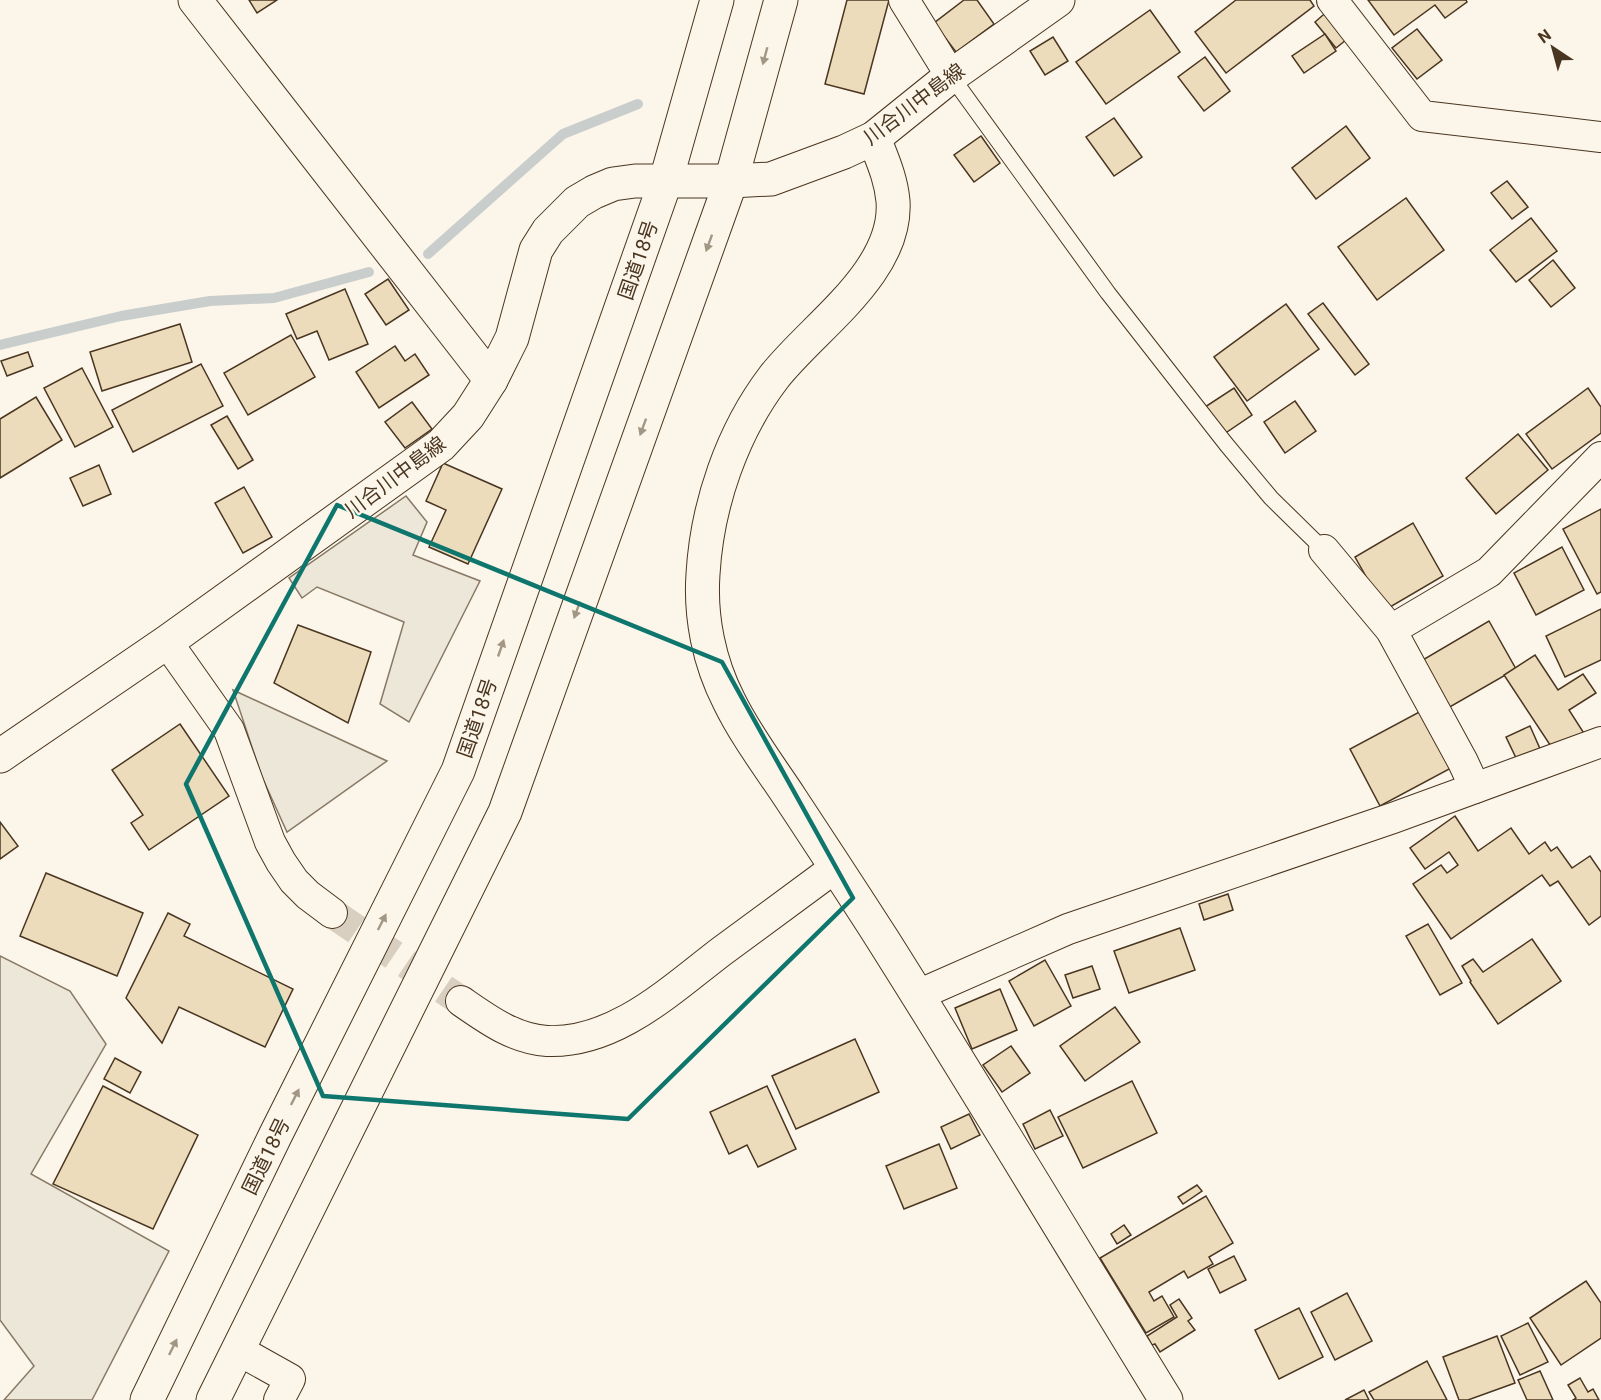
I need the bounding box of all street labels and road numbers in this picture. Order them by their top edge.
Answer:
street label: 川合川中島線 [859,58,969,150]
street label: 国道18号 [613,217,663,303]
street label: 川合川中島線 [340,431,450,523]
street label: 国道18号 [452,675,502,761]
street label: 国道18号 [237,1114,295,1198]

